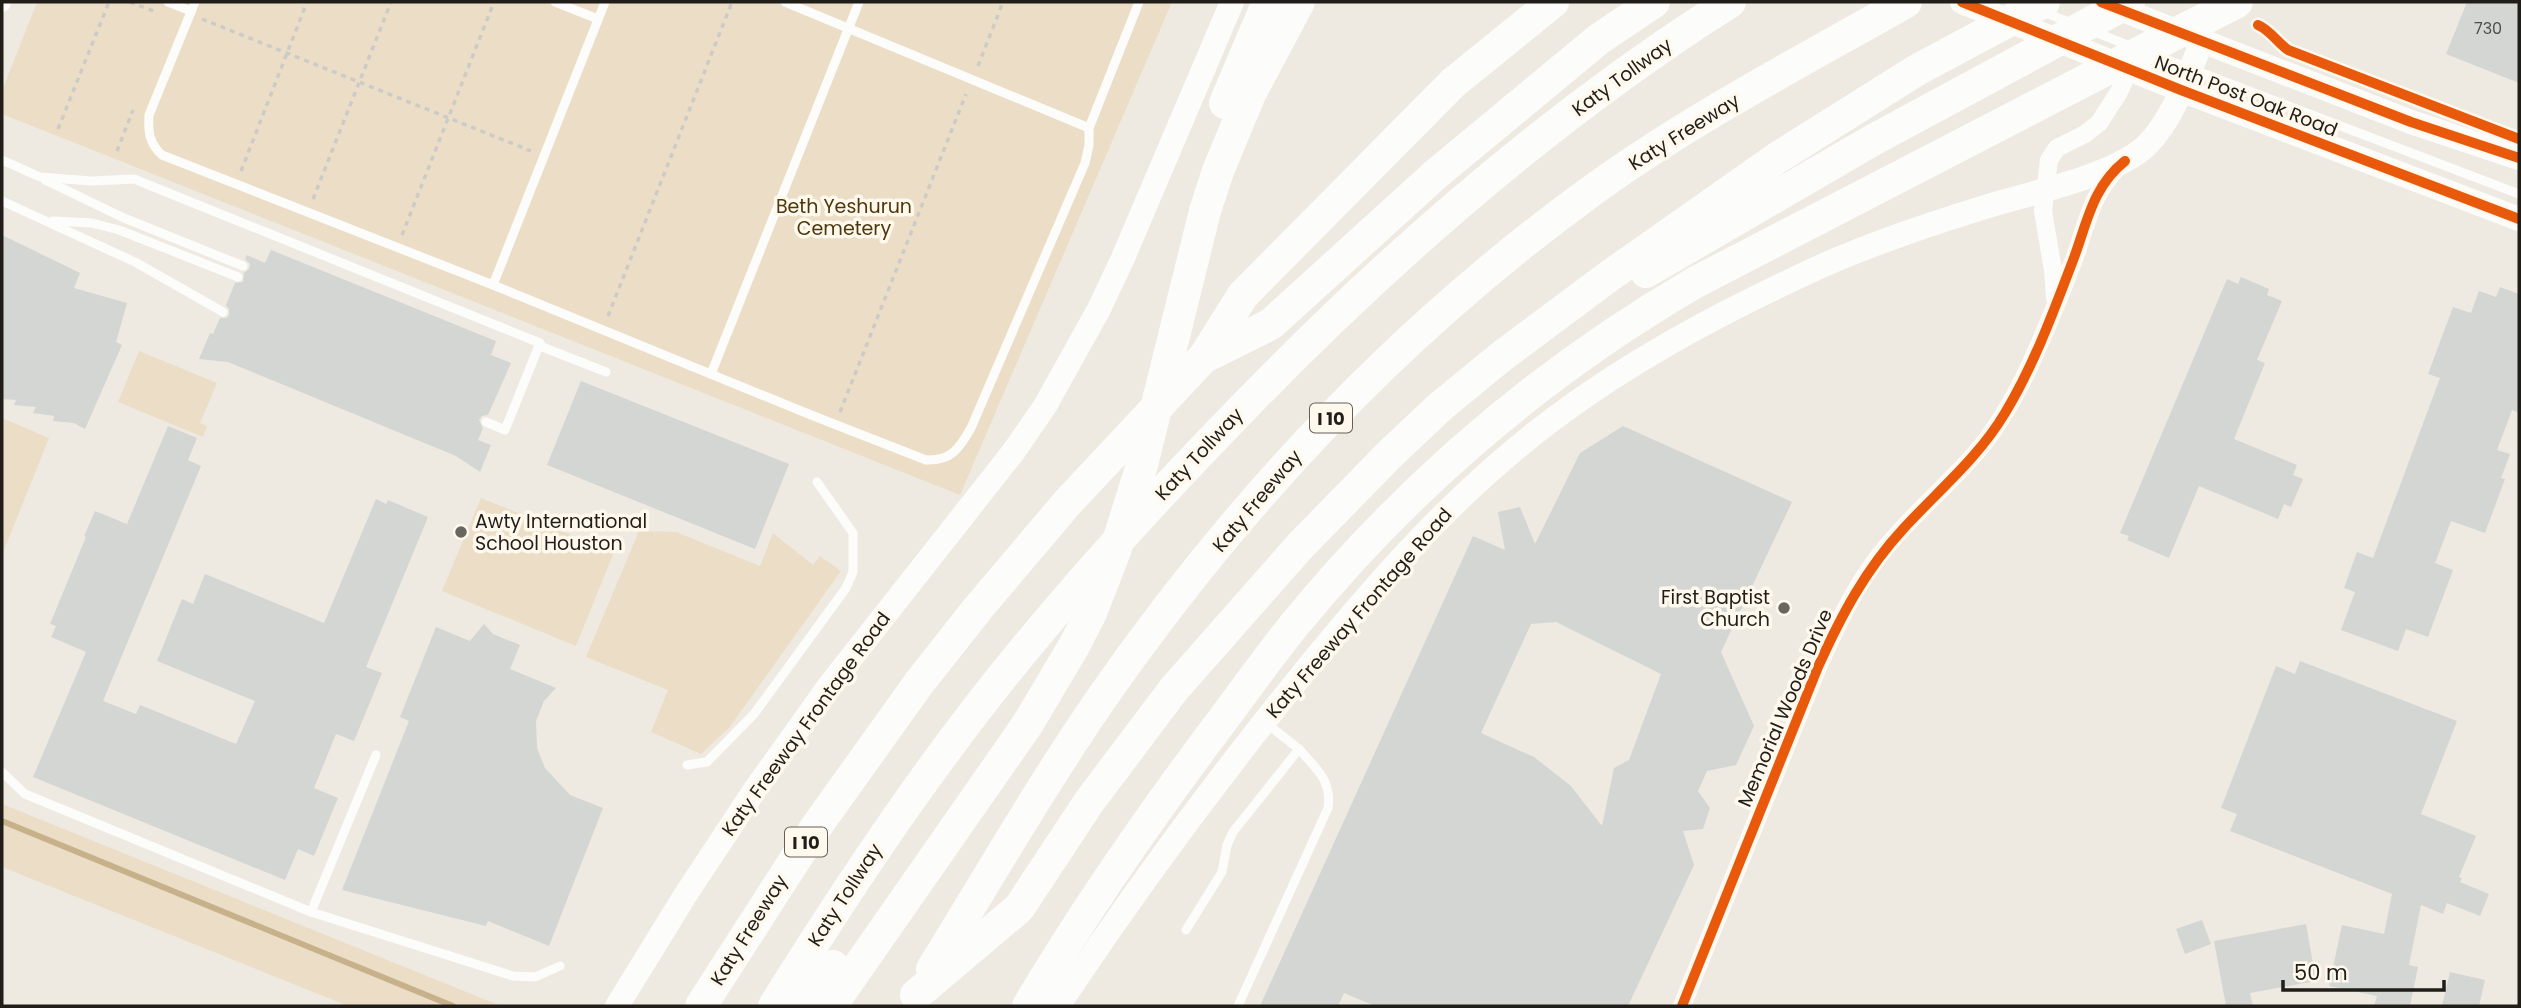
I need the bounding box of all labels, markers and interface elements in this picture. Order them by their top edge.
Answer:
house number: 730 [2474,17,2502,40]
street label: Katy Tollway [1566,31,1678,123]
street label: North Post Oak Road [2151,49,2341,143]
street label: Katy Freeway [1623,87,1745,177]
park label: Beth Yeshurun Cemetery [776,193,912,242]
street label: Katy Tollway [1149,401,1249,506]
road number: I 10 [1310,404,1352,432]
street label: Katy Freeway [1206,444,1308,558]
street label: Katy Freeway Frontage Road [1260,502,1458,724]
place label: Awty International School Houston [475,508,647,557]
marker: Awty International School Houston [453,524,469,540]
place label: First Baptist Church [1661,584,1770,633]
marker: First Baptist Church [1776,600,1792,616]
street label: Memorial Woods Drive [1731,605,1839,811]
street label: Katy Freeway Frontage Road [715,606,897,842]
road number: I 10 [785,828,827,856]
street label: Katy Tollway [802,838,889,952]
street label: Katy Freeway [704,869,794,991]
scale bar [2283,948,2444,992]
text: 50 m [2294,958,2348,987]

